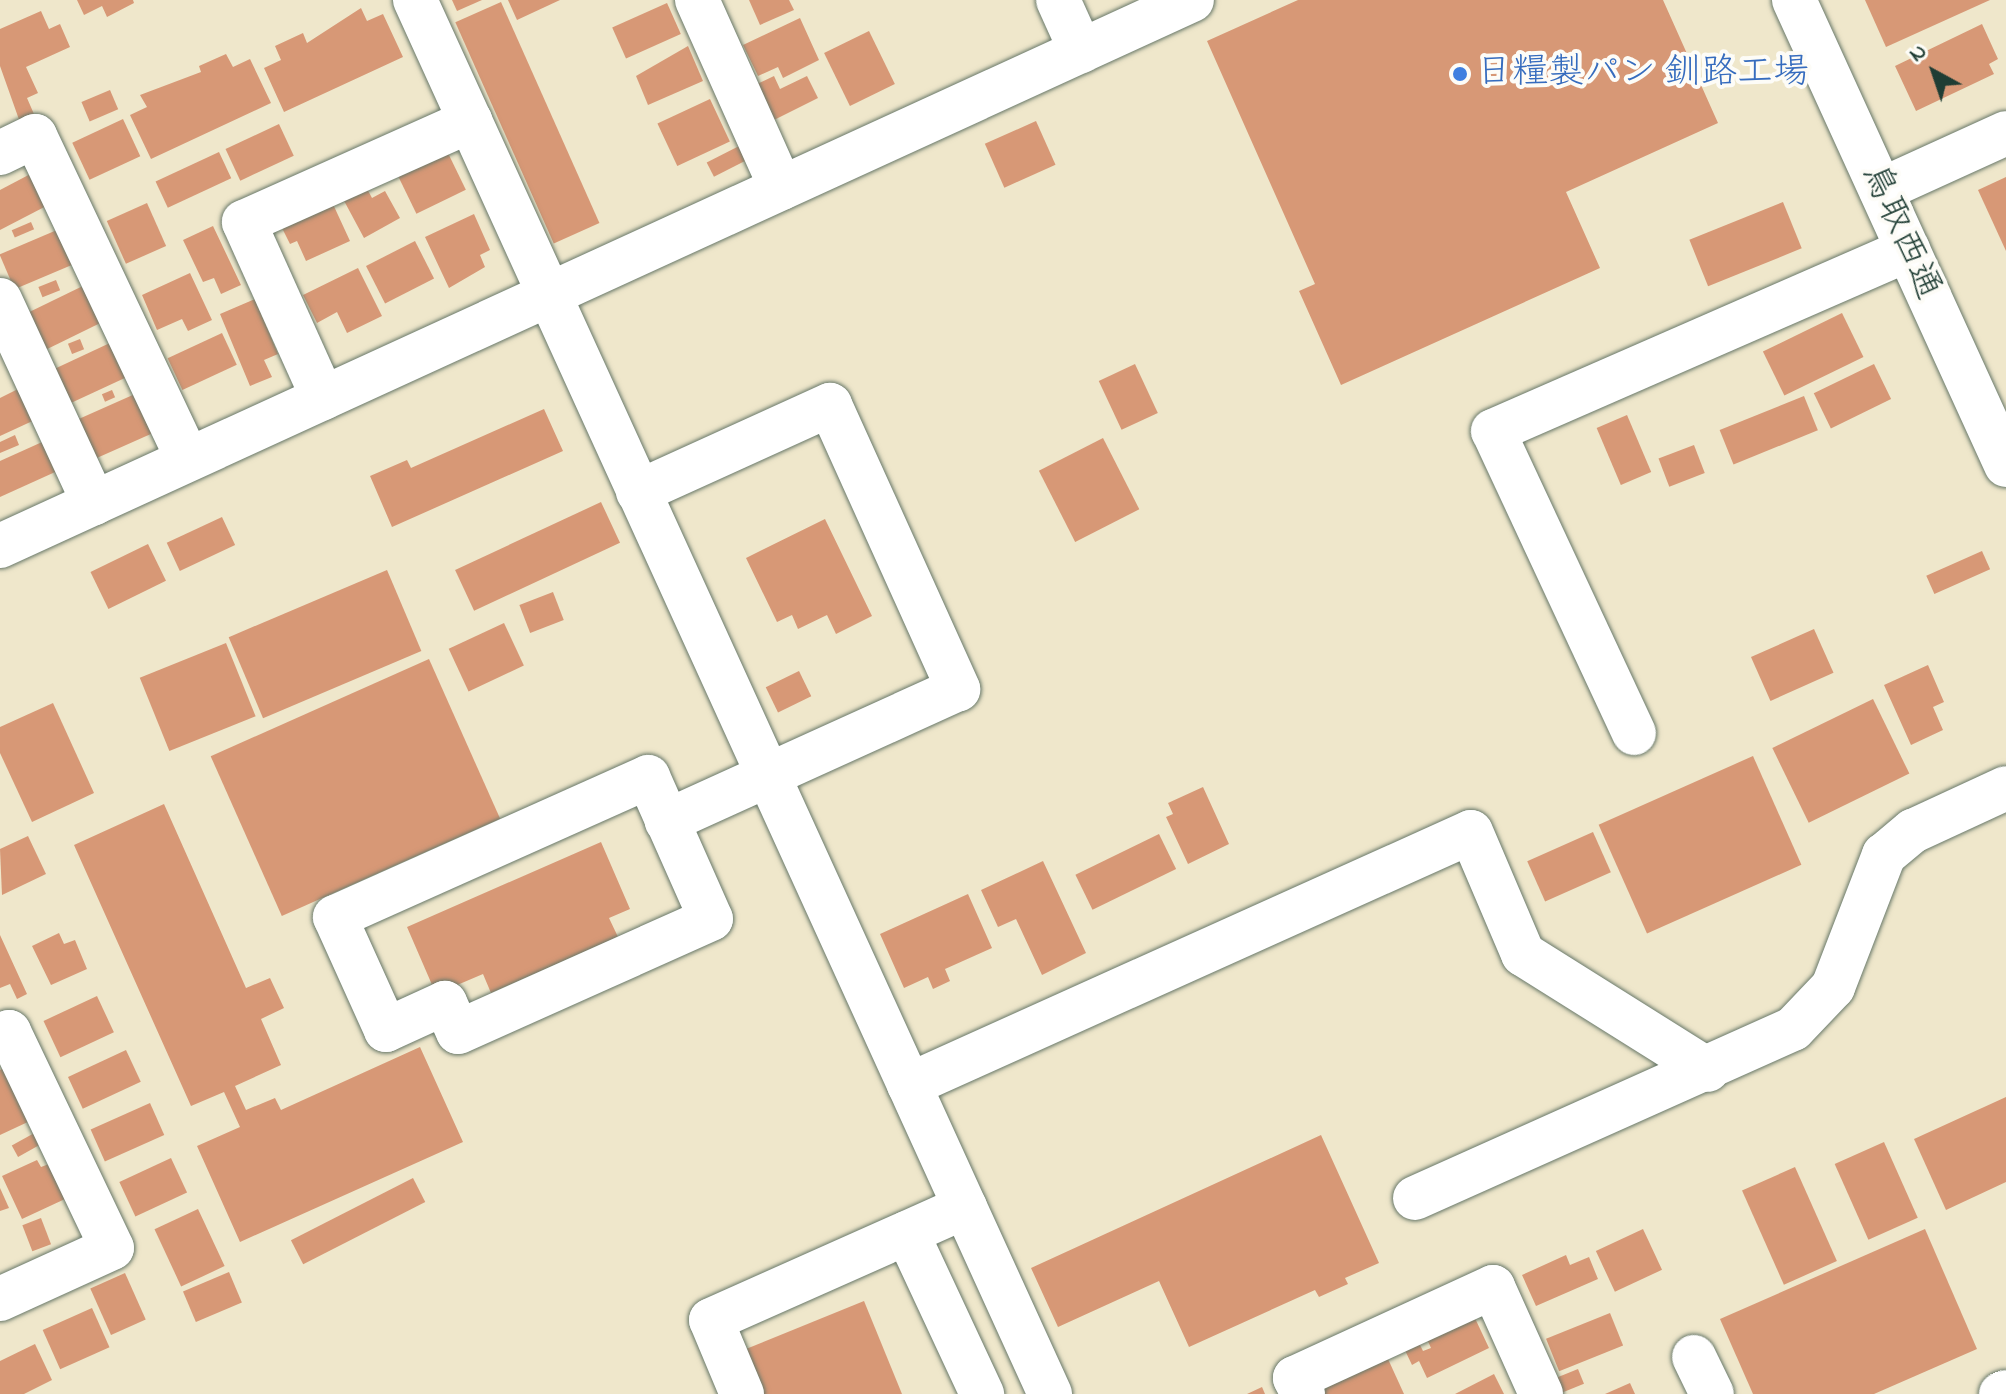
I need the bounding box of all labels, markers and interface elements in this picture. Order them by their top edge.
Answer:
north arrow [1894,32,1974,112]
text: N [1903,37,1935,71]
place label: 日糧製パン 釧路工場 [1476,52,1809,96]
marker: 日糧製パン 釧路工場 [1451,65,1469,83]
street label: 鳥取西通 [1851,157,1949,307]

